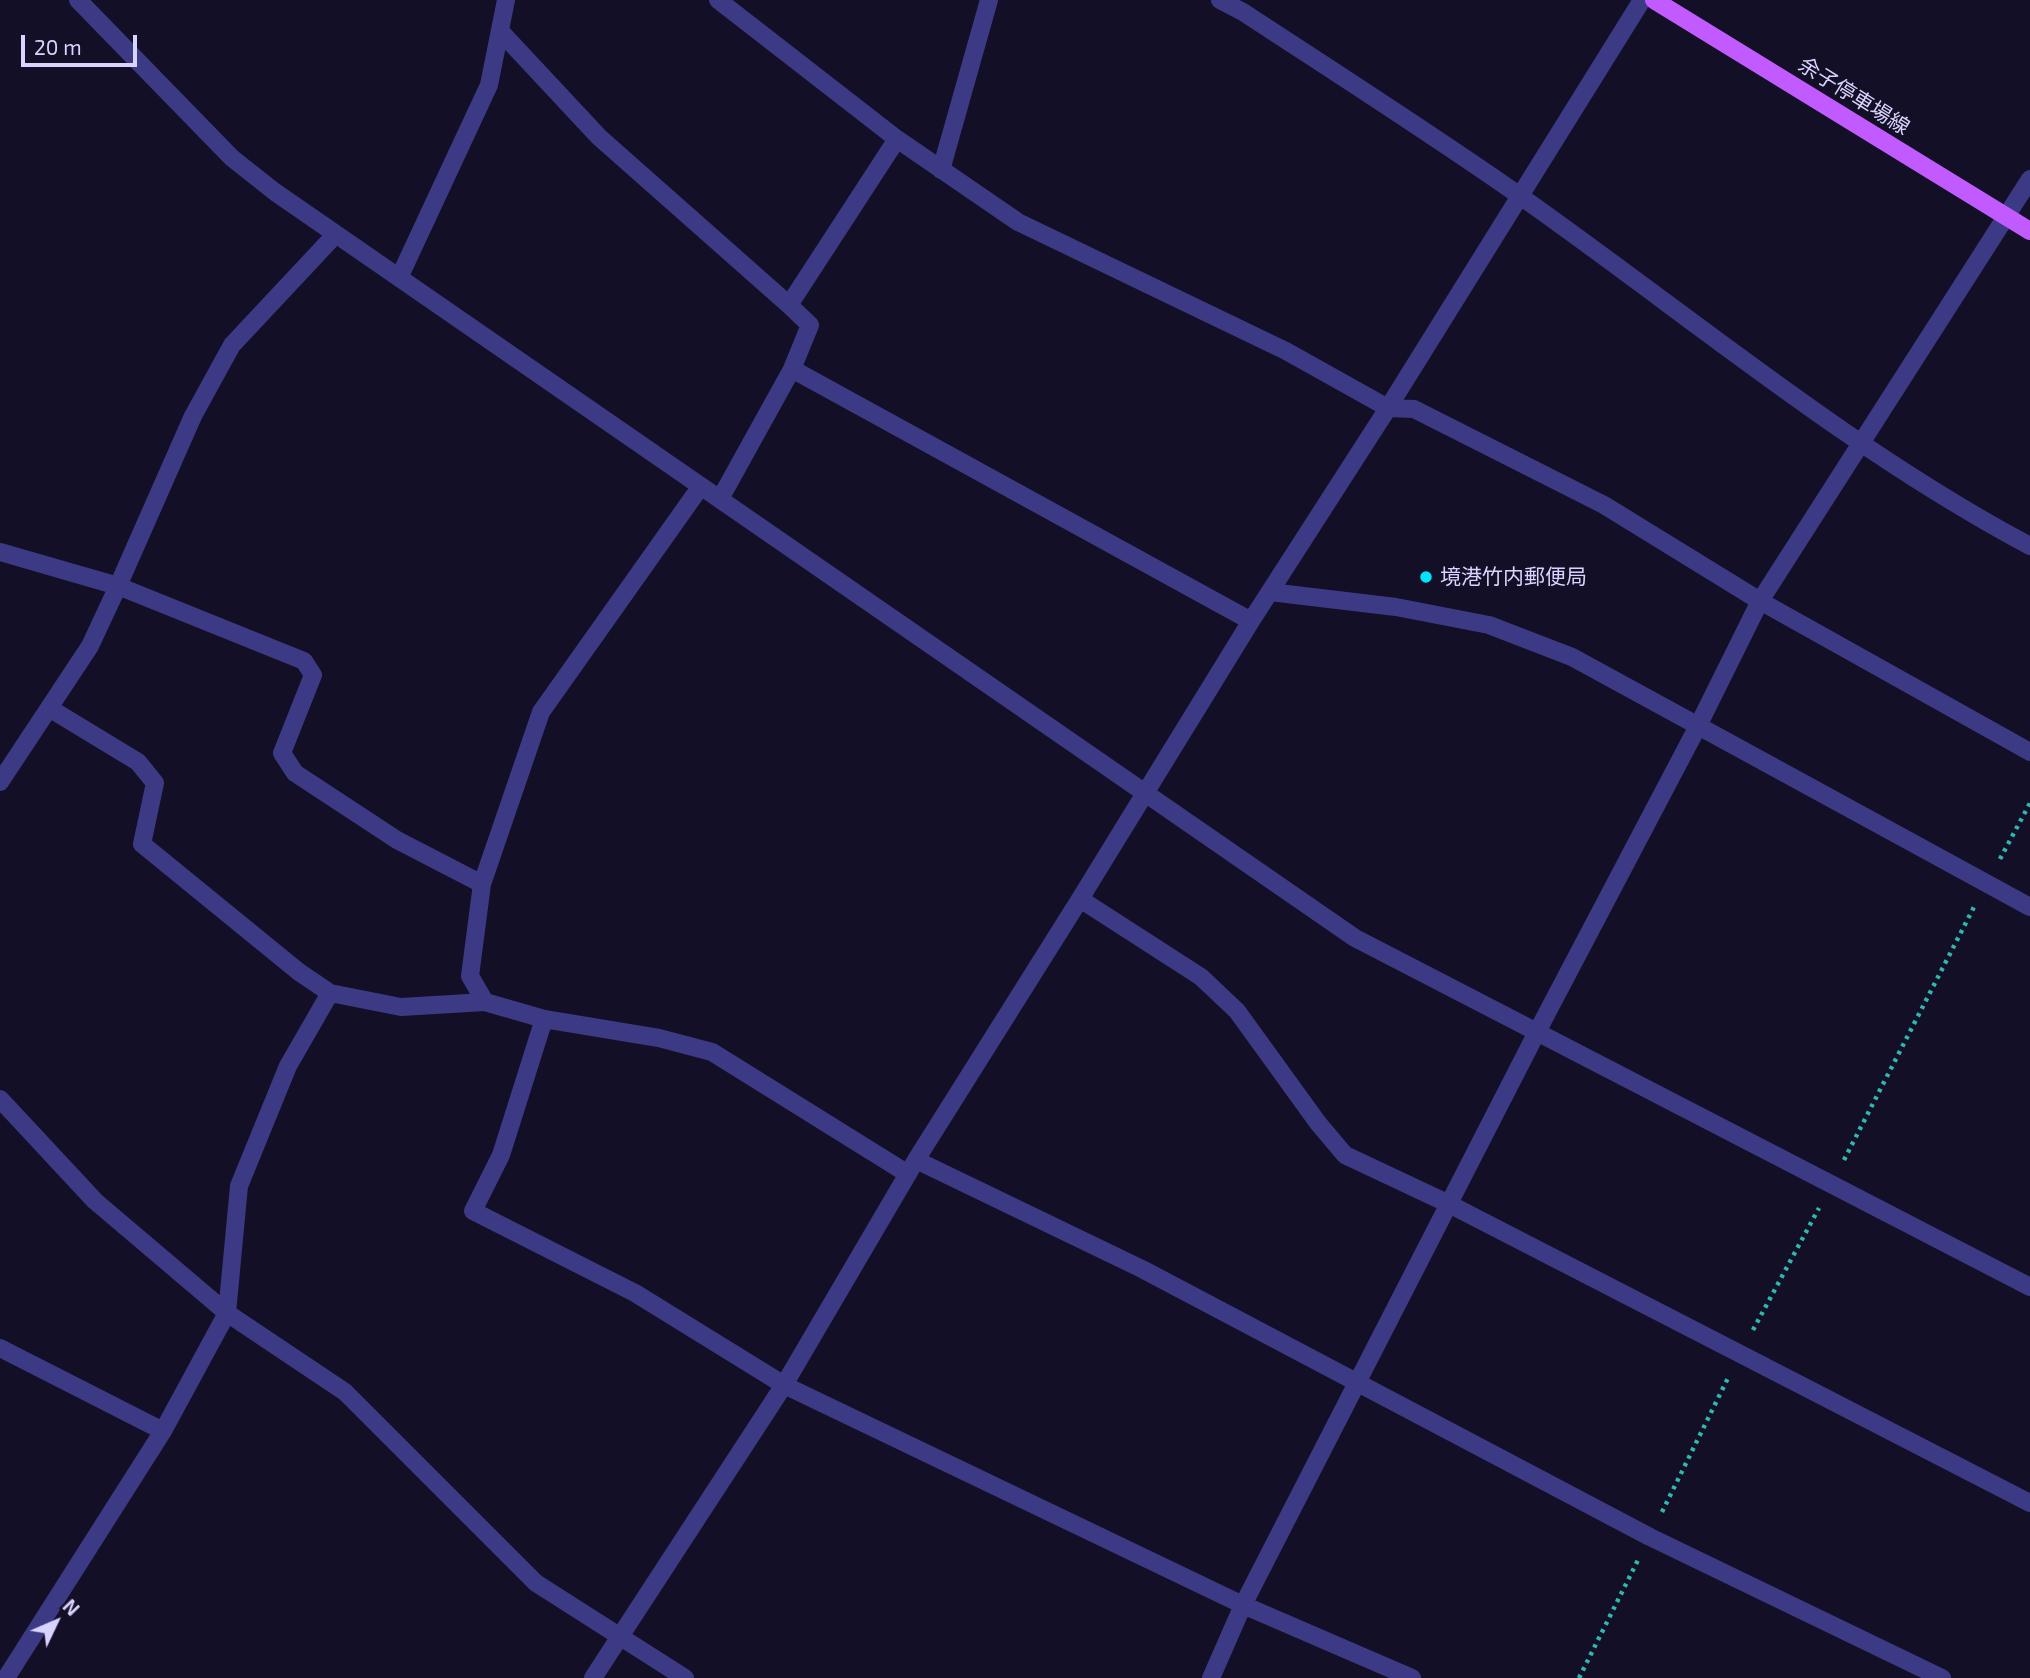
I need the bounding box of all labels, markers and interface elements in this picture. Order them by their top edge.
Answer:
scale bar [24,21,140,65]
text: 20 m [34,34,82,59]
street label: 余子停車場線 [1794,52,1914,140]
place label: 境港竹内郵便局 [1440,564,1587,590]
marker: 境港竹内郵便局 [1418,569,1434,585]
north arrow [21,1587,91,1657]
text: N [58,1594,85,1620]

